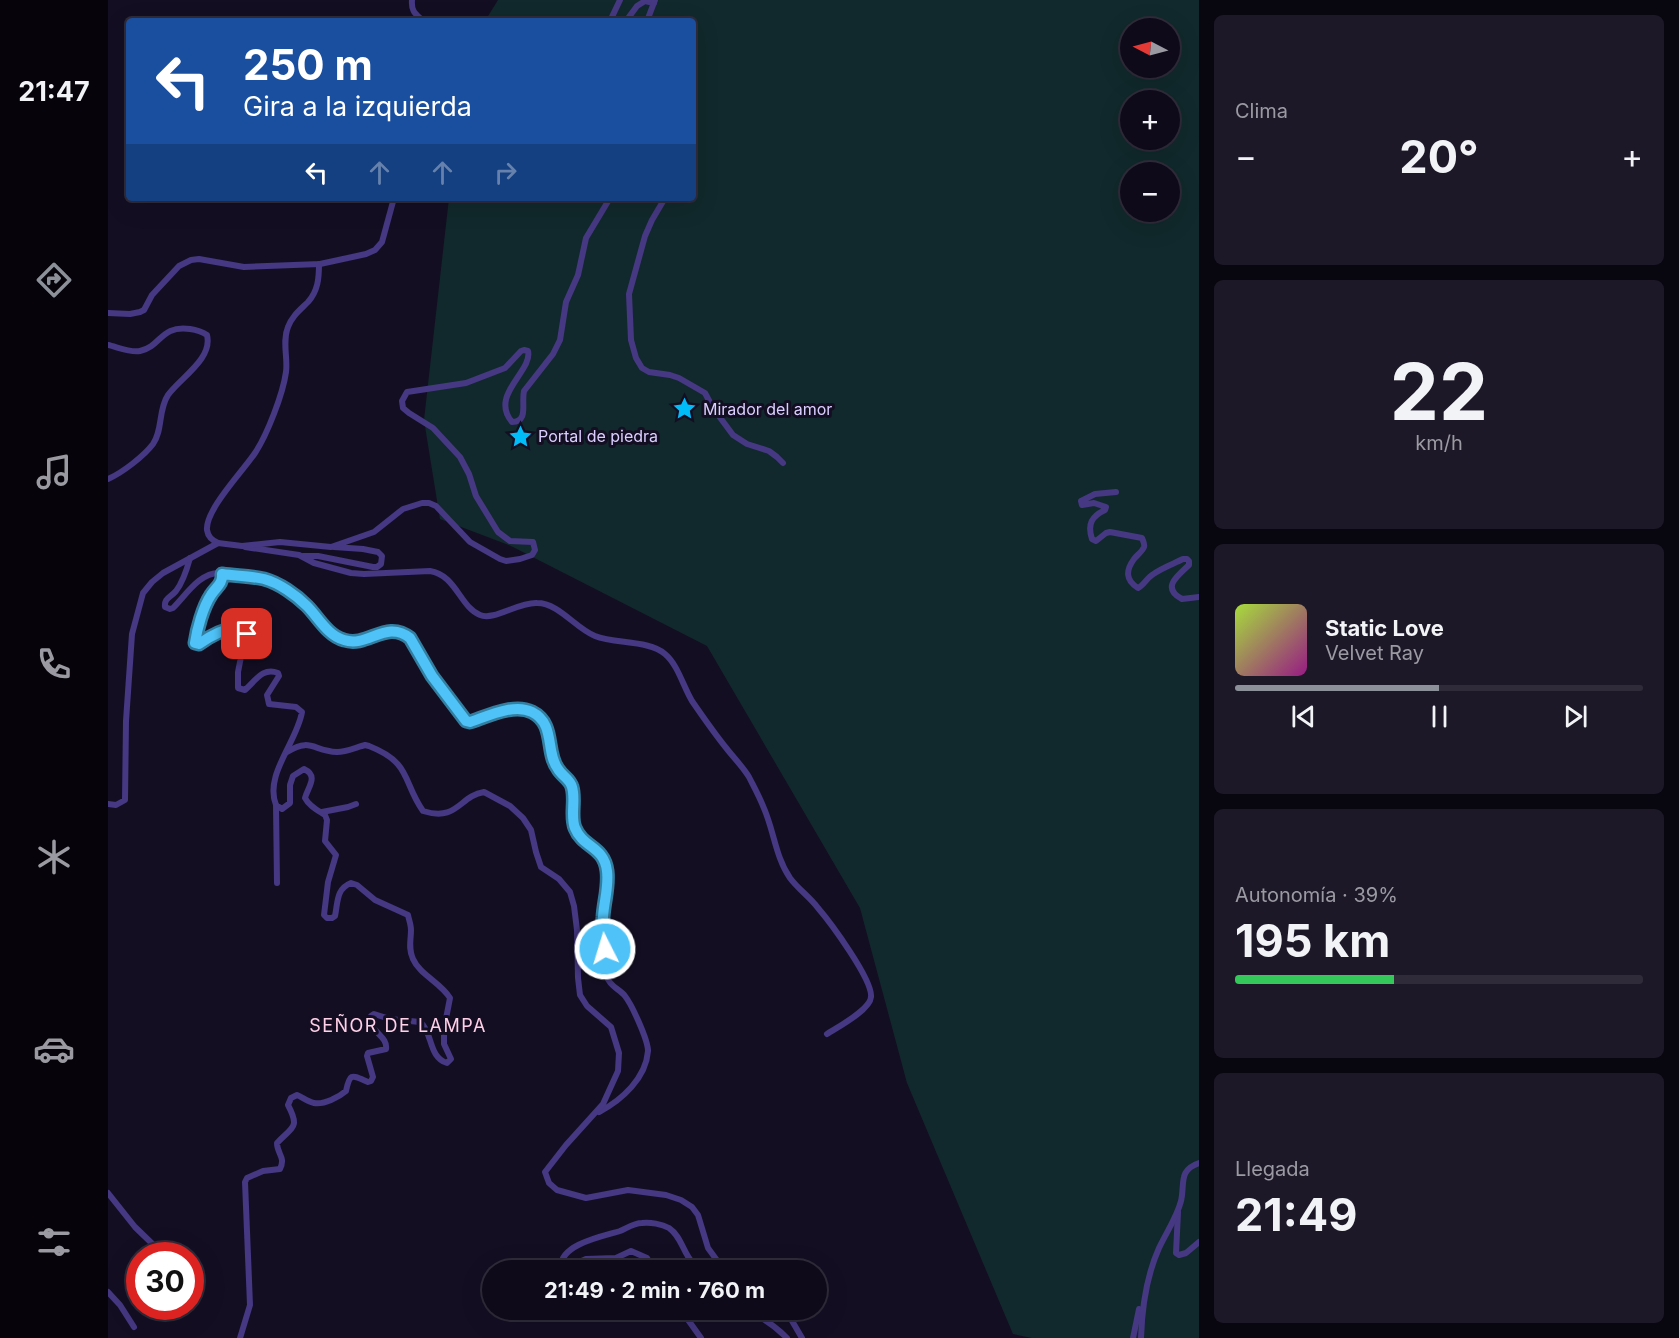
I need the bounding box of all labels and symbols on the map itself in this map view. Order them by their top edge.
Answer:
north arrow [1120,18,1180,78]
place icon: Mirador del amor [672,396,698,422]
place label: Mirador del amor [703,399,832,419]
place icon: Portal de piedra [507,423,533,449]
place label: Portal de piedra [538,426,658,446]
pin [221,608,272,659]
position arrow [573,917,637,981]
district label: SEÑOR DE LAMPA [309,1014,487,1036]
speed limit sign: 30 [126,1242,204,1320]

